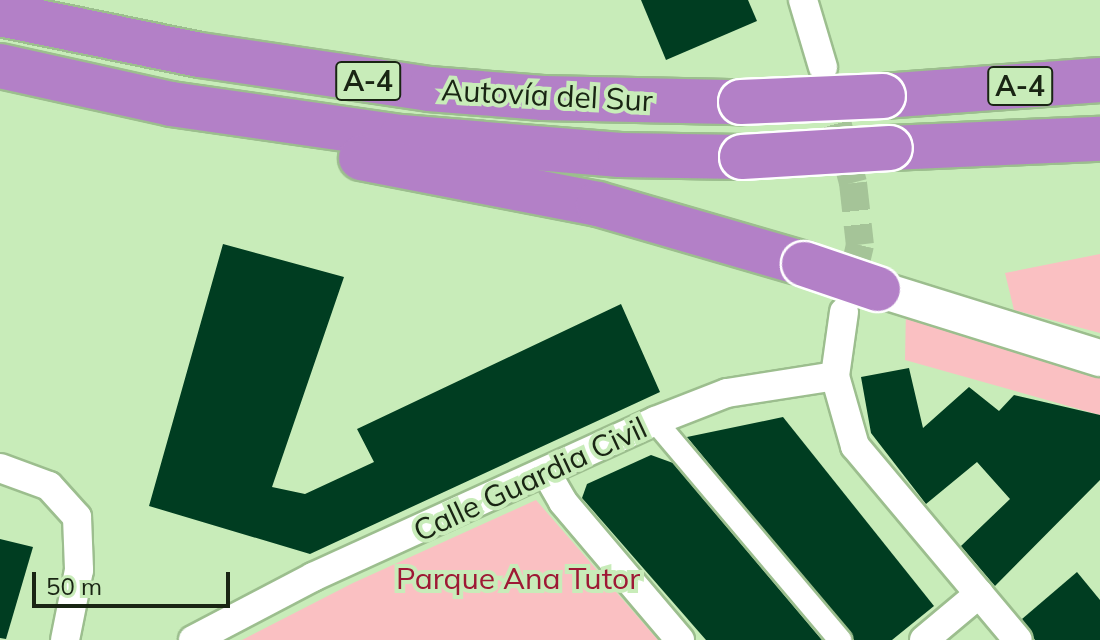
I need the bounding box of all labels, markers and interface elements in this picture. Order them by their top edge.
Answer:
road number: A-4 [334,57,402,105]
road number: A-4 [986,62,1054,110]
street label: Autovía del Sur [440,71,654,119]
street label: Calle Guardia Civil [408,409,652,549]
scale bar [36,556,234,606]
park label: Parque Ana Tutor [396,560,640,596]
text: 50 m [46,571,102,601]

